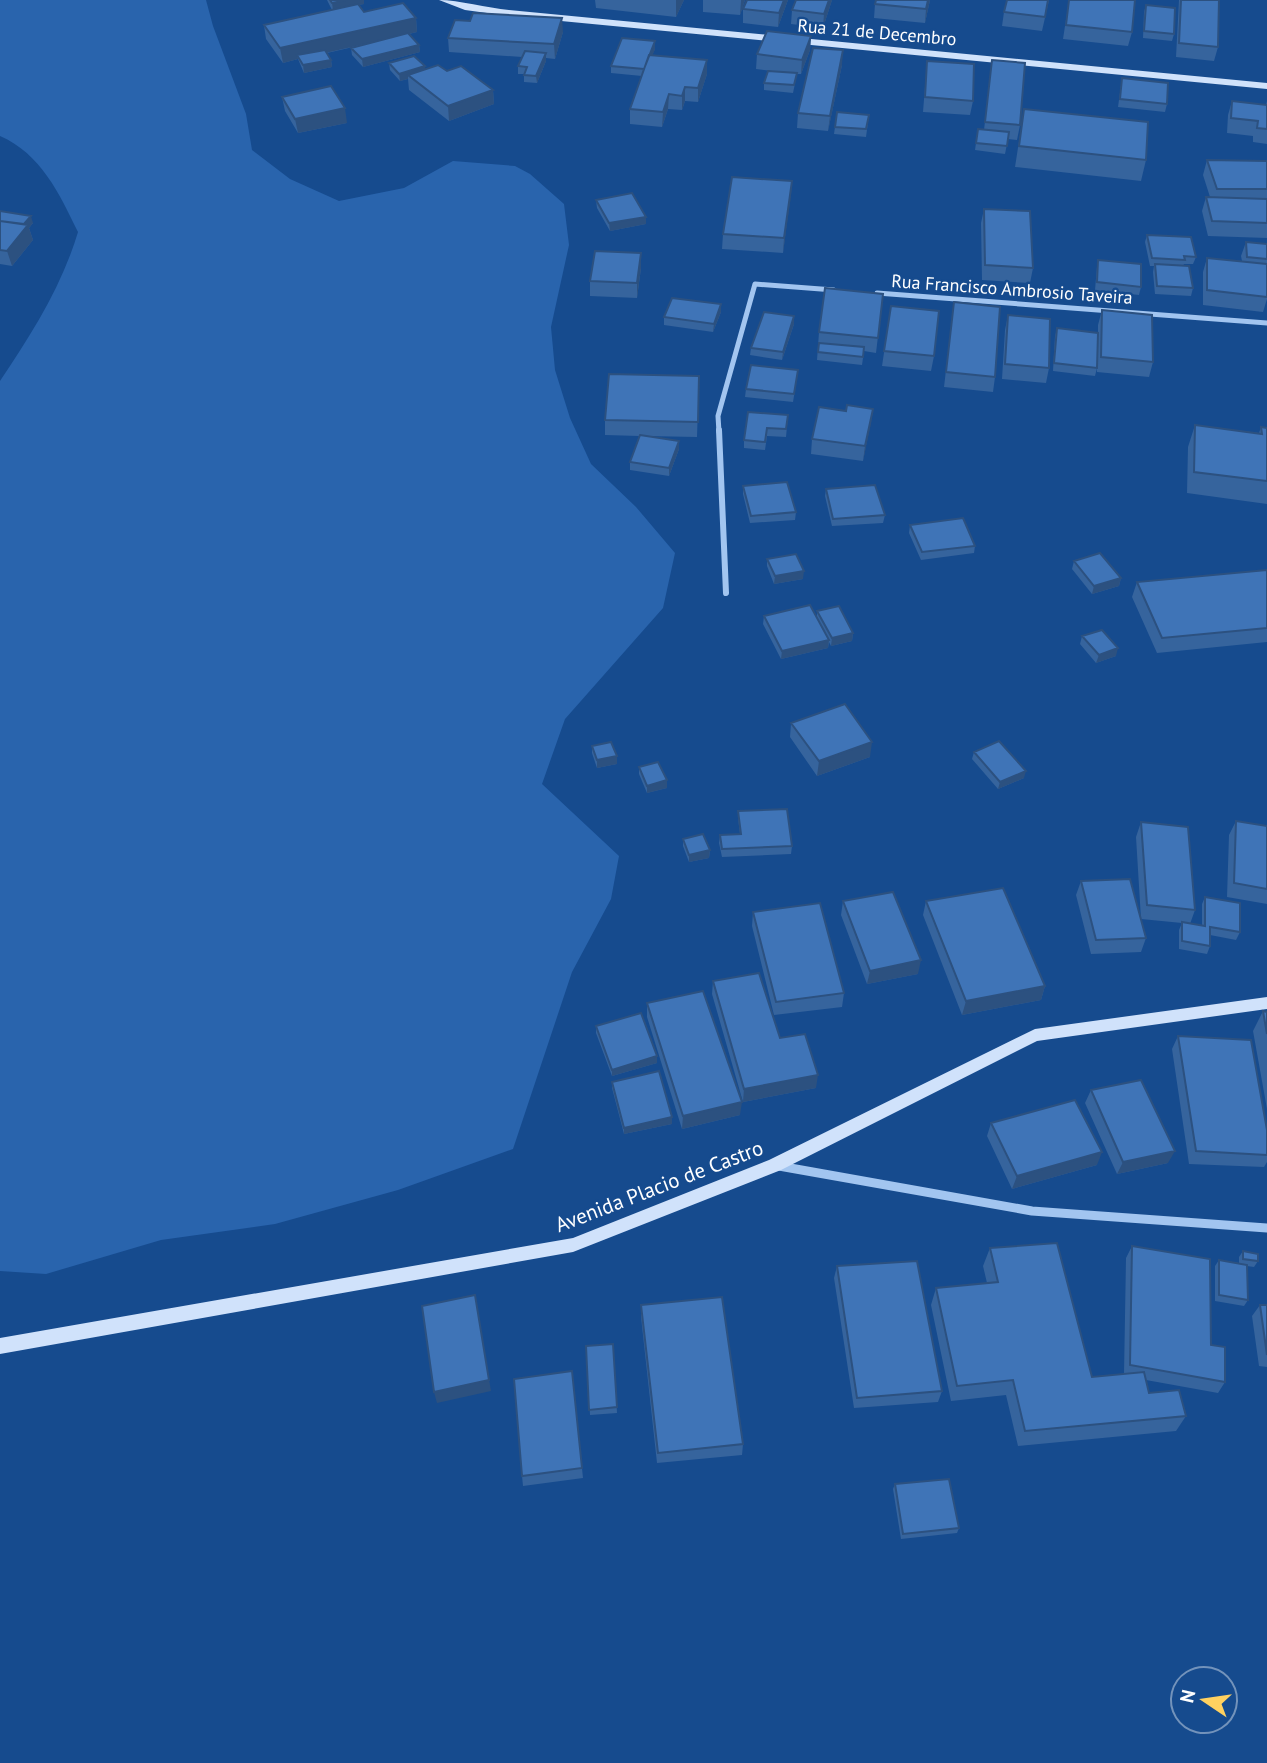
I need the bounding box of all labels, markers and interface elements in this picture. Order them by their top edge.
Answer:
street label: Rua 21 de Decembro [796,14,958,50]
street label: Rua Francisco Ambrosio Taveira [891,269,1133,309]
street label: Avenida Placio de Castro [551,1134,767,1238]
north arrow [1169,1665,1239,1735]
text: N [1174,1687,1201,1705]

